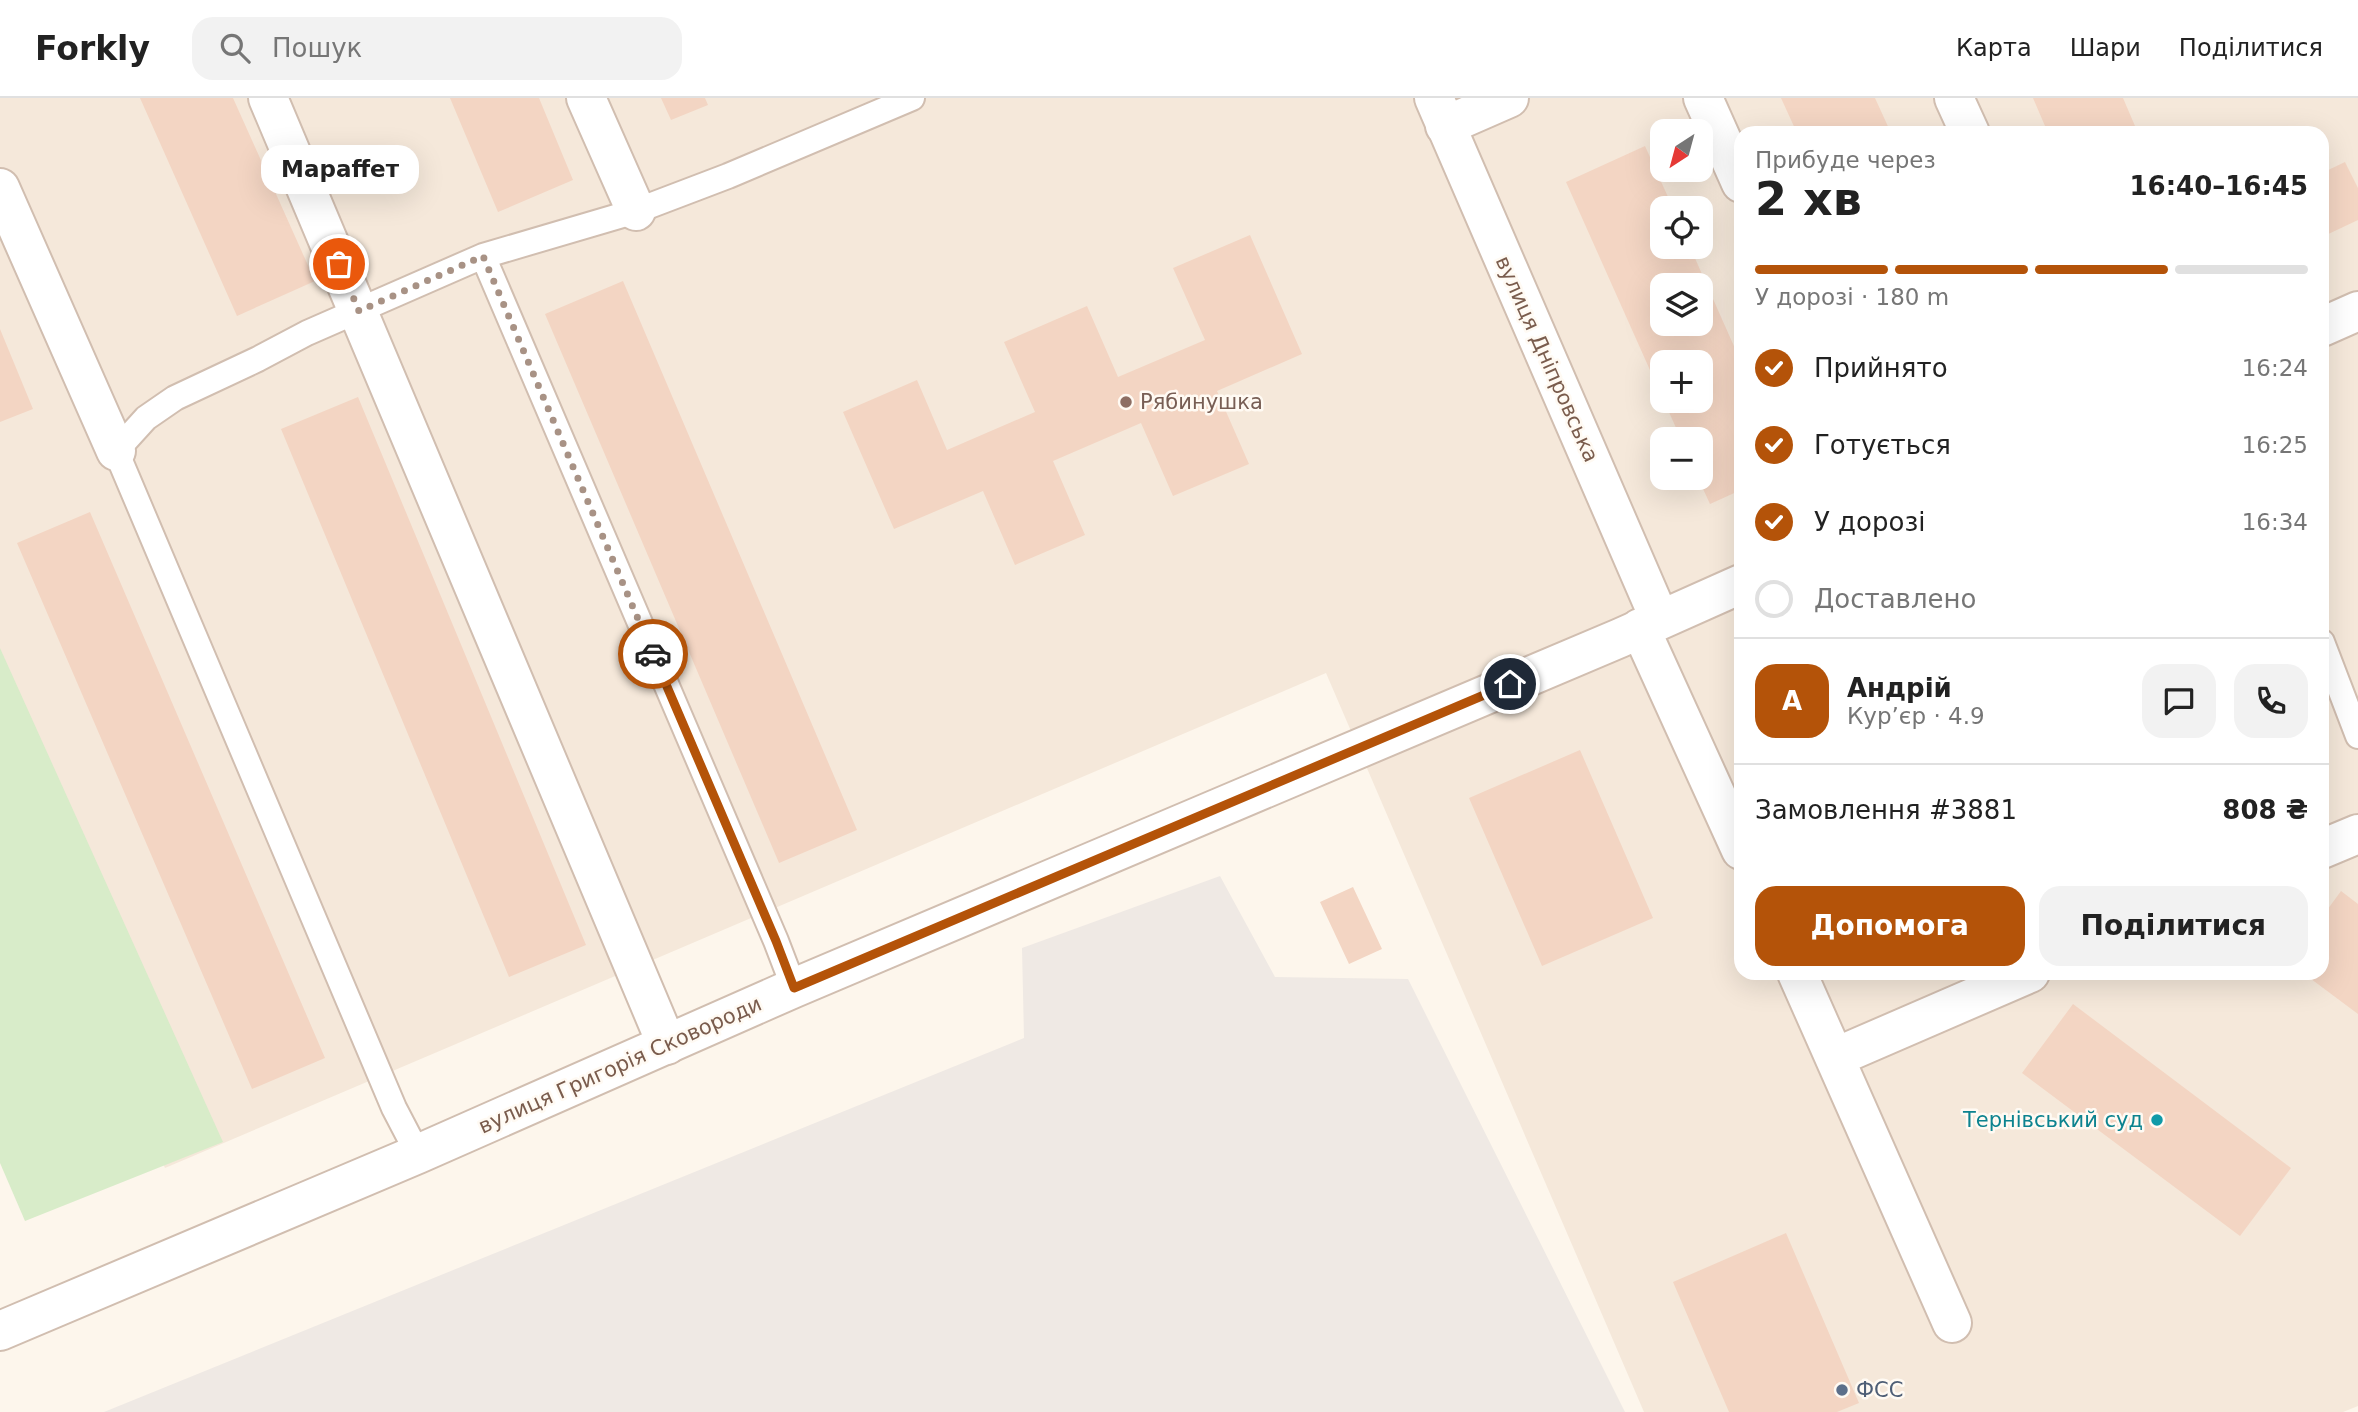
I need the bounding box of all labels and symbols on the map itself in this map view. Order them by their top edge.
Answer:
north arrow [1650,119,1713,182]
callout: Мараffет [260,145,418,194]
pin [309,234,369,294]
street label: вулиця Дніпровська [1491,252,1603,466]
place label: Рябинушка [1140,390,1263,414]
marker: Рябинушка [1118,394,1134,410]
courier [618,619,688,689]
pin [1480,654,1540,714]
street label: вулиця Григорія Сковороди [475,992,765,1138]
place label: Тернівський суд [1962,1108,2143,1132]
marker: Тернівський суд [2149,1112,2165,1128]
place label: ФСС [1856,1378,1903,1402]
marker: ФСС [1834,1382,1850,1398]

